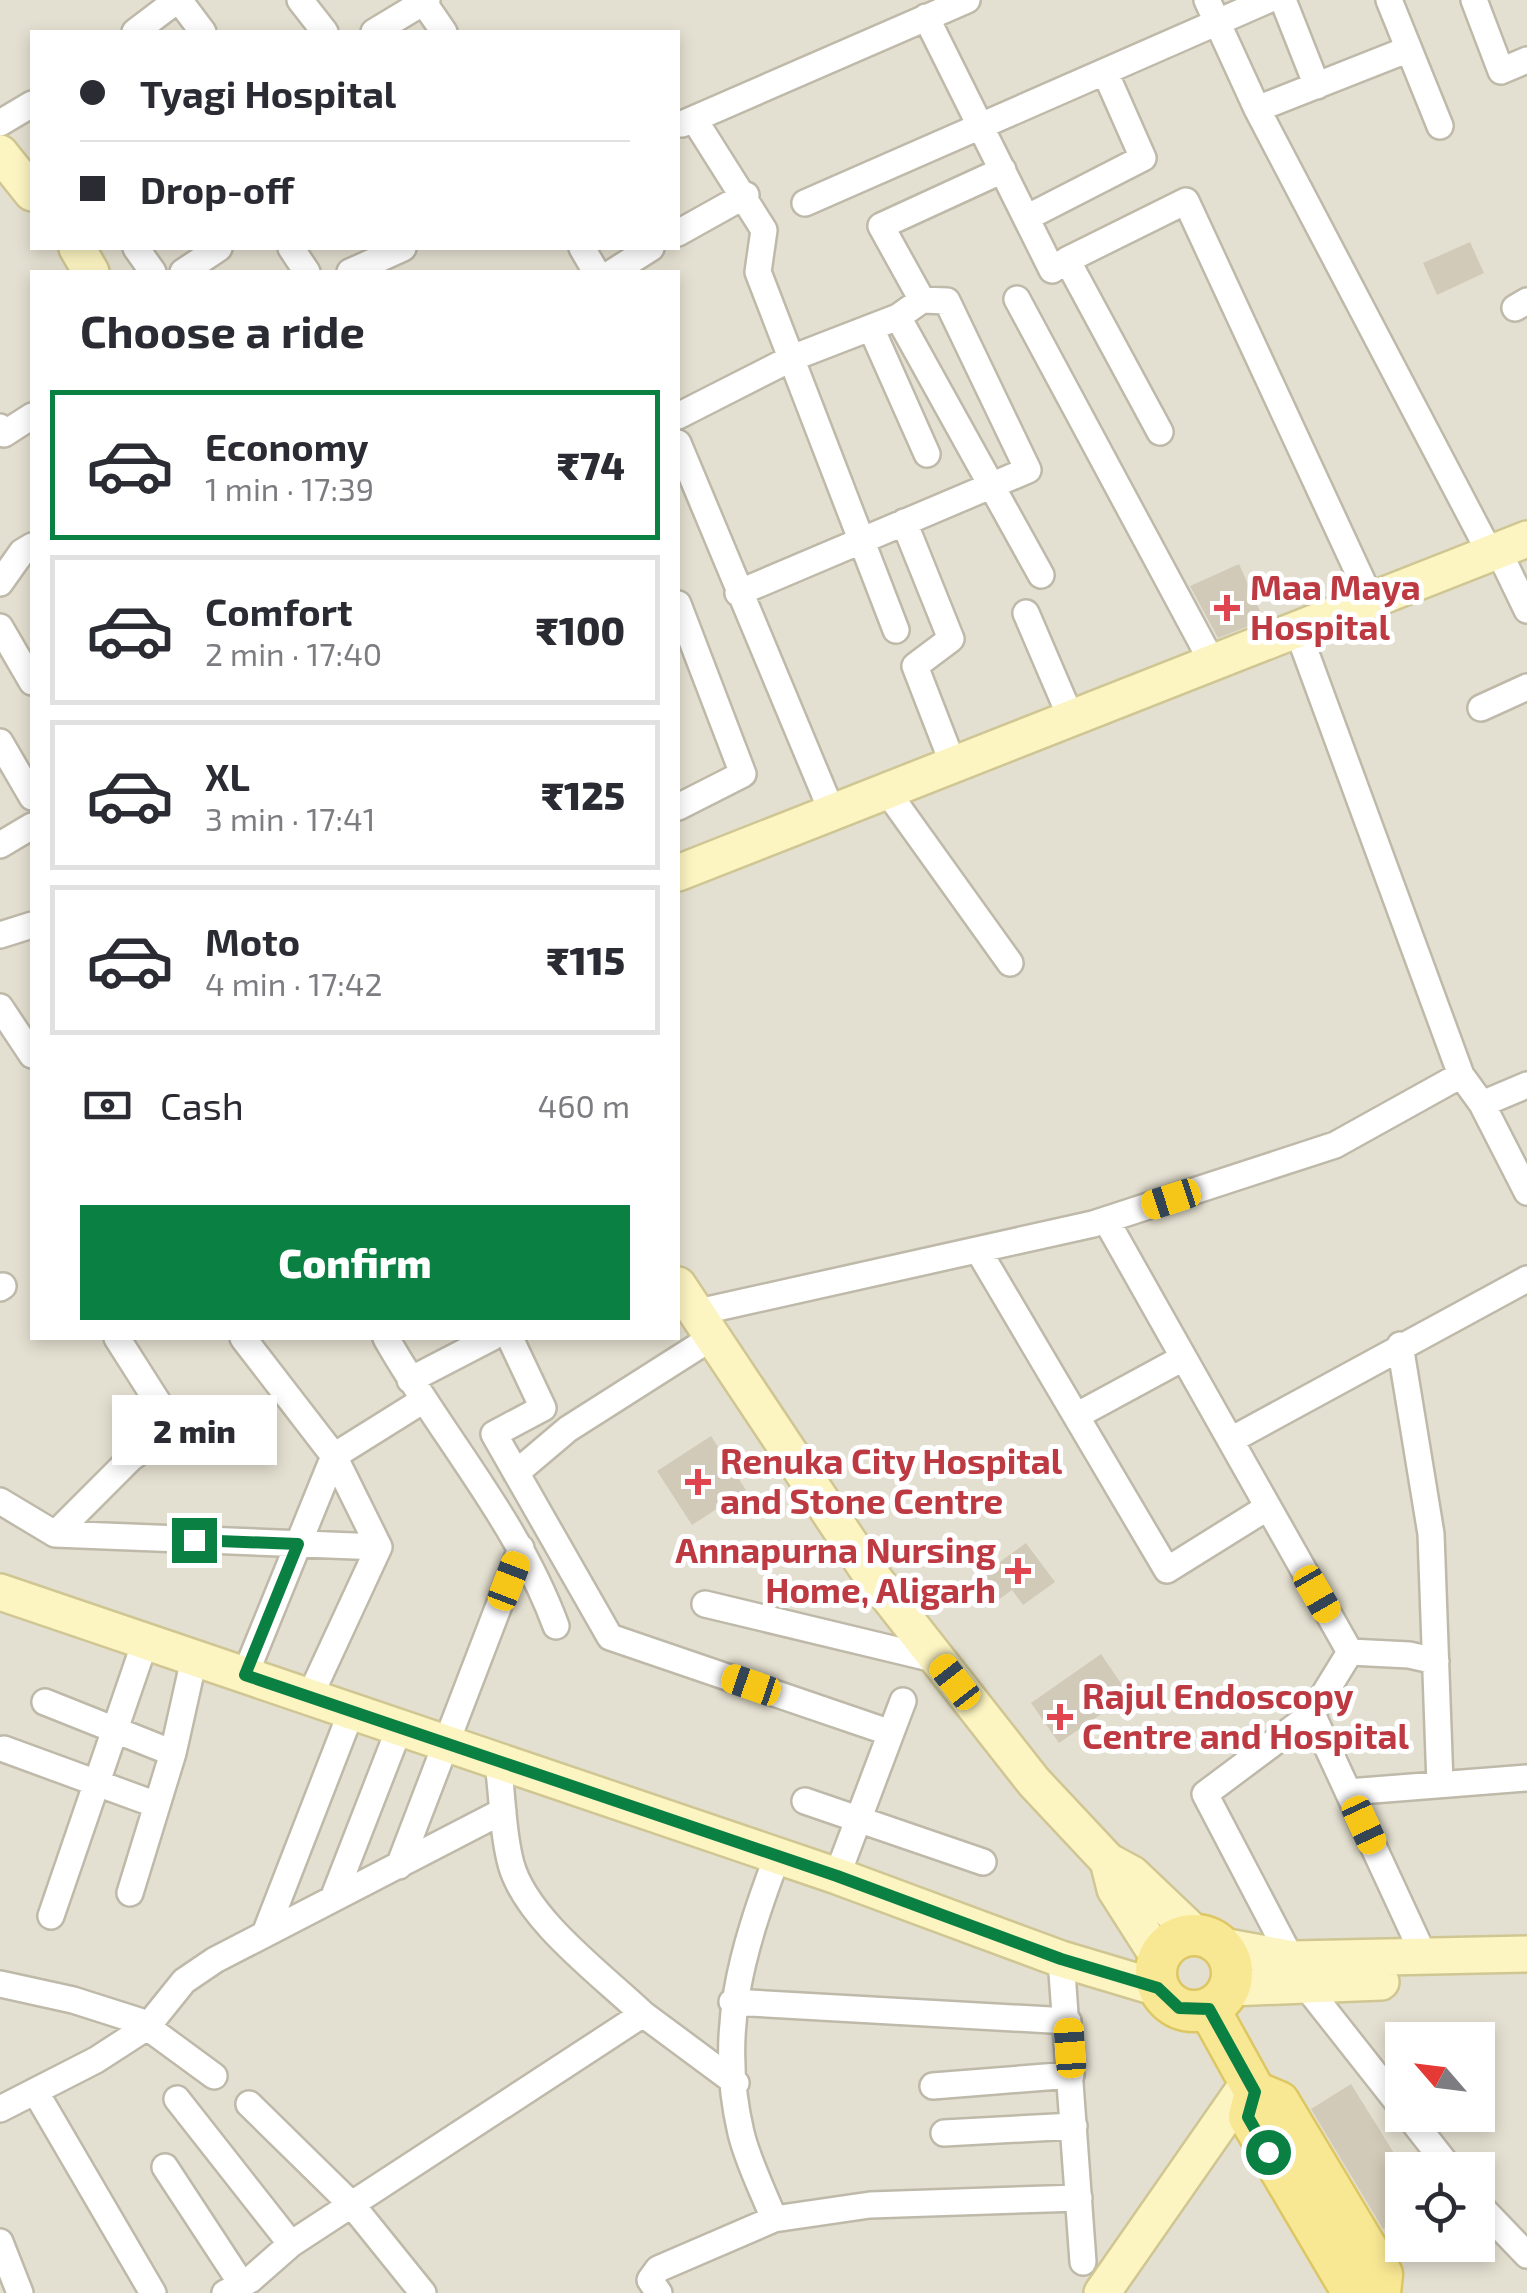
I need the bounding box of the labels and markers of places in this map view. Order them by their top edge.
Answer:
place label: Maa Maya Hospital [1250,565,1421,647]
marker: Maa Maya Hospital [1214,595,1240,621]
place label: Renuka City Hospital and Stone Centre [720,1439,1063,1521]
marker: Renuka City Hospital and Stone Centre [685,1469,711,1495]
place label: Annapurna Nursing Home, Aligarh [675,1528,996,1610]
marker: Annapurna Nursing Home, Aligarh [1005,1558,1031,1584]
place label: Rajul Endoscopy Centre and Hospital [1082,1674,1409,1756]
marker: Rajul Endoscopy Centre and Hospital [1047,1704,1073,1730]

